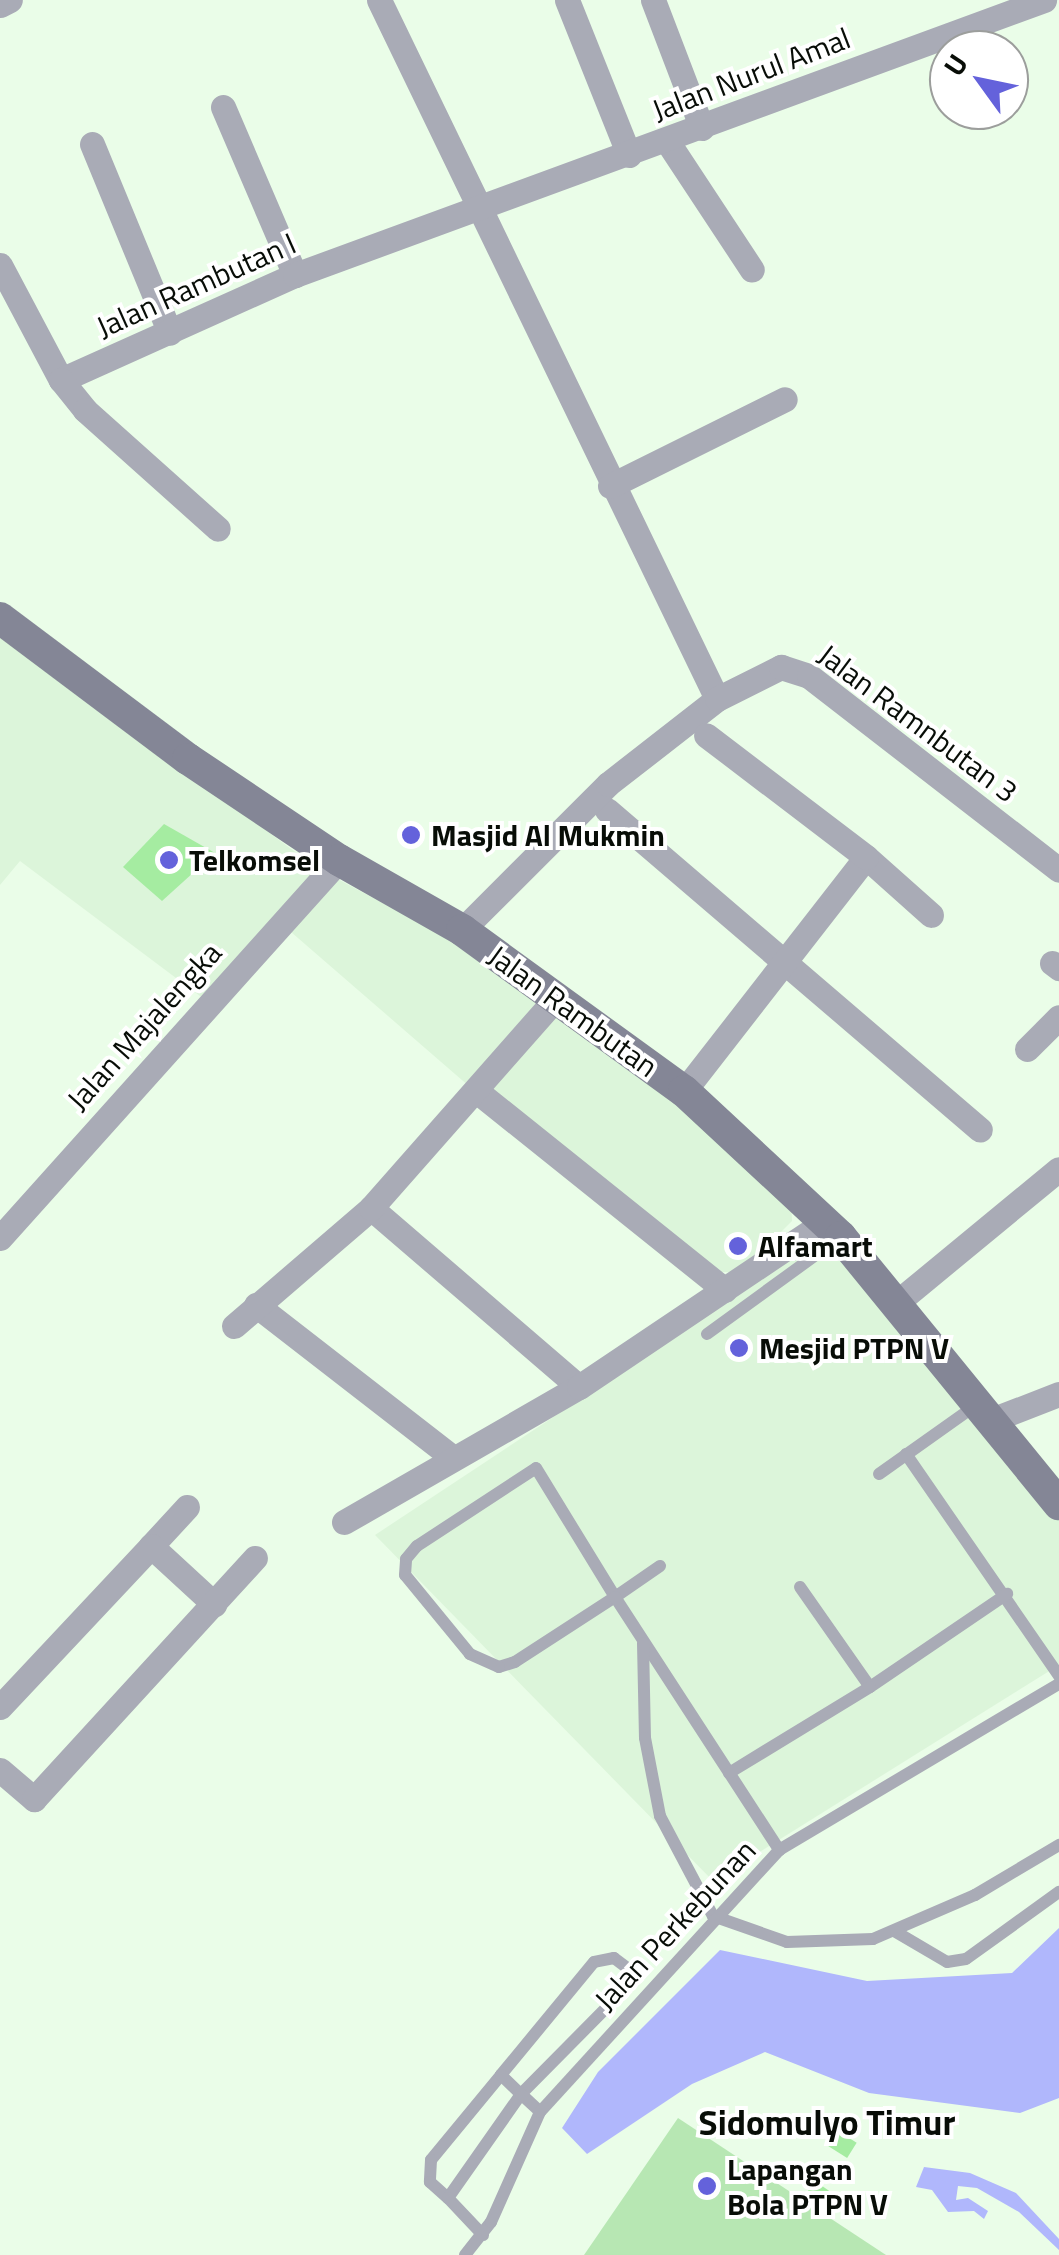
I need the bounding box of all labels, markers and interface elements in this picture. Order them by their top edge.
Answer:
street label: Jalan Nurul Amal [647,20,855,128]
north arrow [929,30,1029,130]
text: U [932,45,978,84]
street label: Jalan Rambutan I [91,225,301,345]
street label: Jalan Ramnbutan 3 [811,636,1025,810]
place label: Masjid Al Mukmin [431,817,665,853]
marker: Masjid Al Mukmin [400,824,422,846]
place label: Telkomsel [189,842,320,878]
marker: Telkomsel [158,849,180,871]
street label: Jalan Majalengka [59,935,229,1117]
street label: Jalan Rambutan [481,938,665,1084]
place label: Alfamart [758,1228,873,1264]
marker: Alfamart [727,1235,749,1257]
place label: Mesjid PTPN V [759,1330,949,1366]
marker: Mesjid PTPN V [728,1337,750,1359]
street label: Jalan Perkebunan [587,1832,763,2018]
district label: Sidomulyo Timur [699,2101,955,2143]
place label: Lapangan Bola PTPN V [727,2151,888,2222]
marker: Lapangan Bola PTPN V [696,2175,718,2197]

